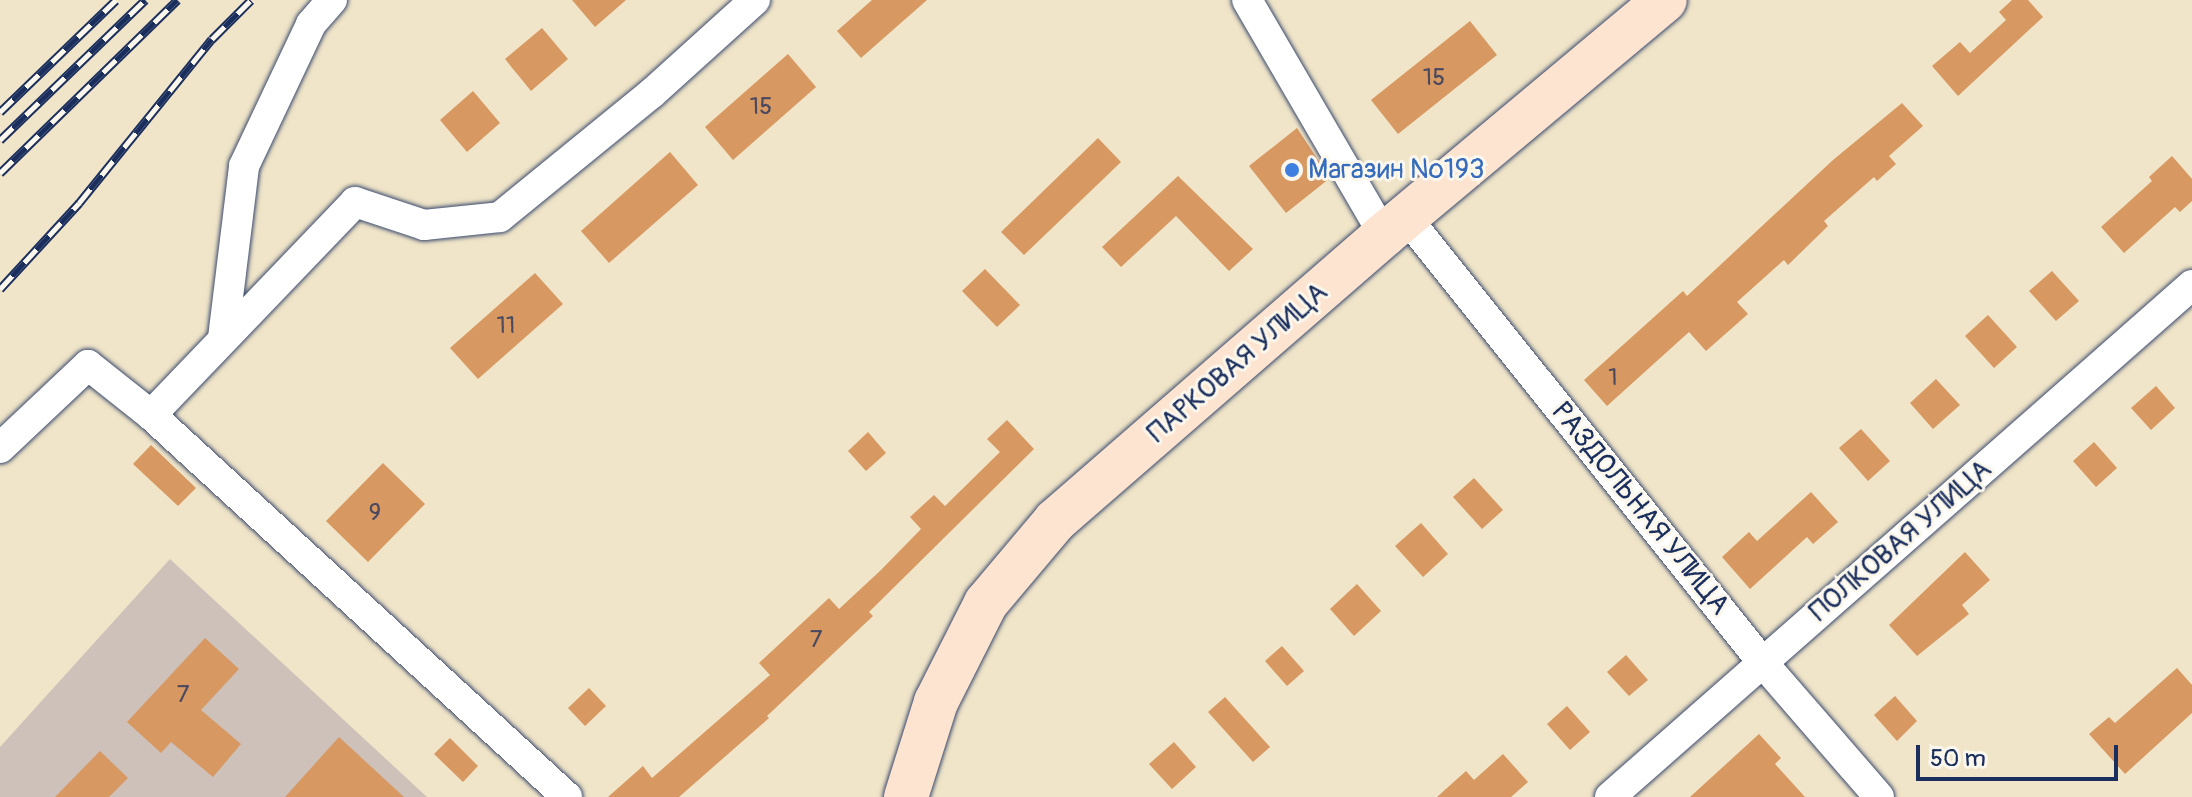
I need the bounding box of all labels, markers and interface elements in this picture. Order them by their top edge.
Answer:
house number: 15 [1423,64,1445,92]
house number: 15 [750,93,772,121]
place label: Магазин №193 [1308,153,1485,187]
marker: Магазин №193 [1283,161,1301,179]
street label: ПАРКОВАЯ УЛИЦА [1141,276,1335,450]
house number: 11 [497,312,515,340]
house number: 1 [1608,364,1618,392]
street label: РАЗДОЛЬНАЯ УЛИЦА [1544,396,1736,622]
street label: ПОЛКОВАЯ УЛИЦА [1803,453,1999,629]
house number: 9 [369,499,381,527]
house number: 7 [810,626,822,654]
house number: 7 [177,681,189,709]
scale bar [1920,729,2122,779]
text: 50 m [1930,744,1986,773]

